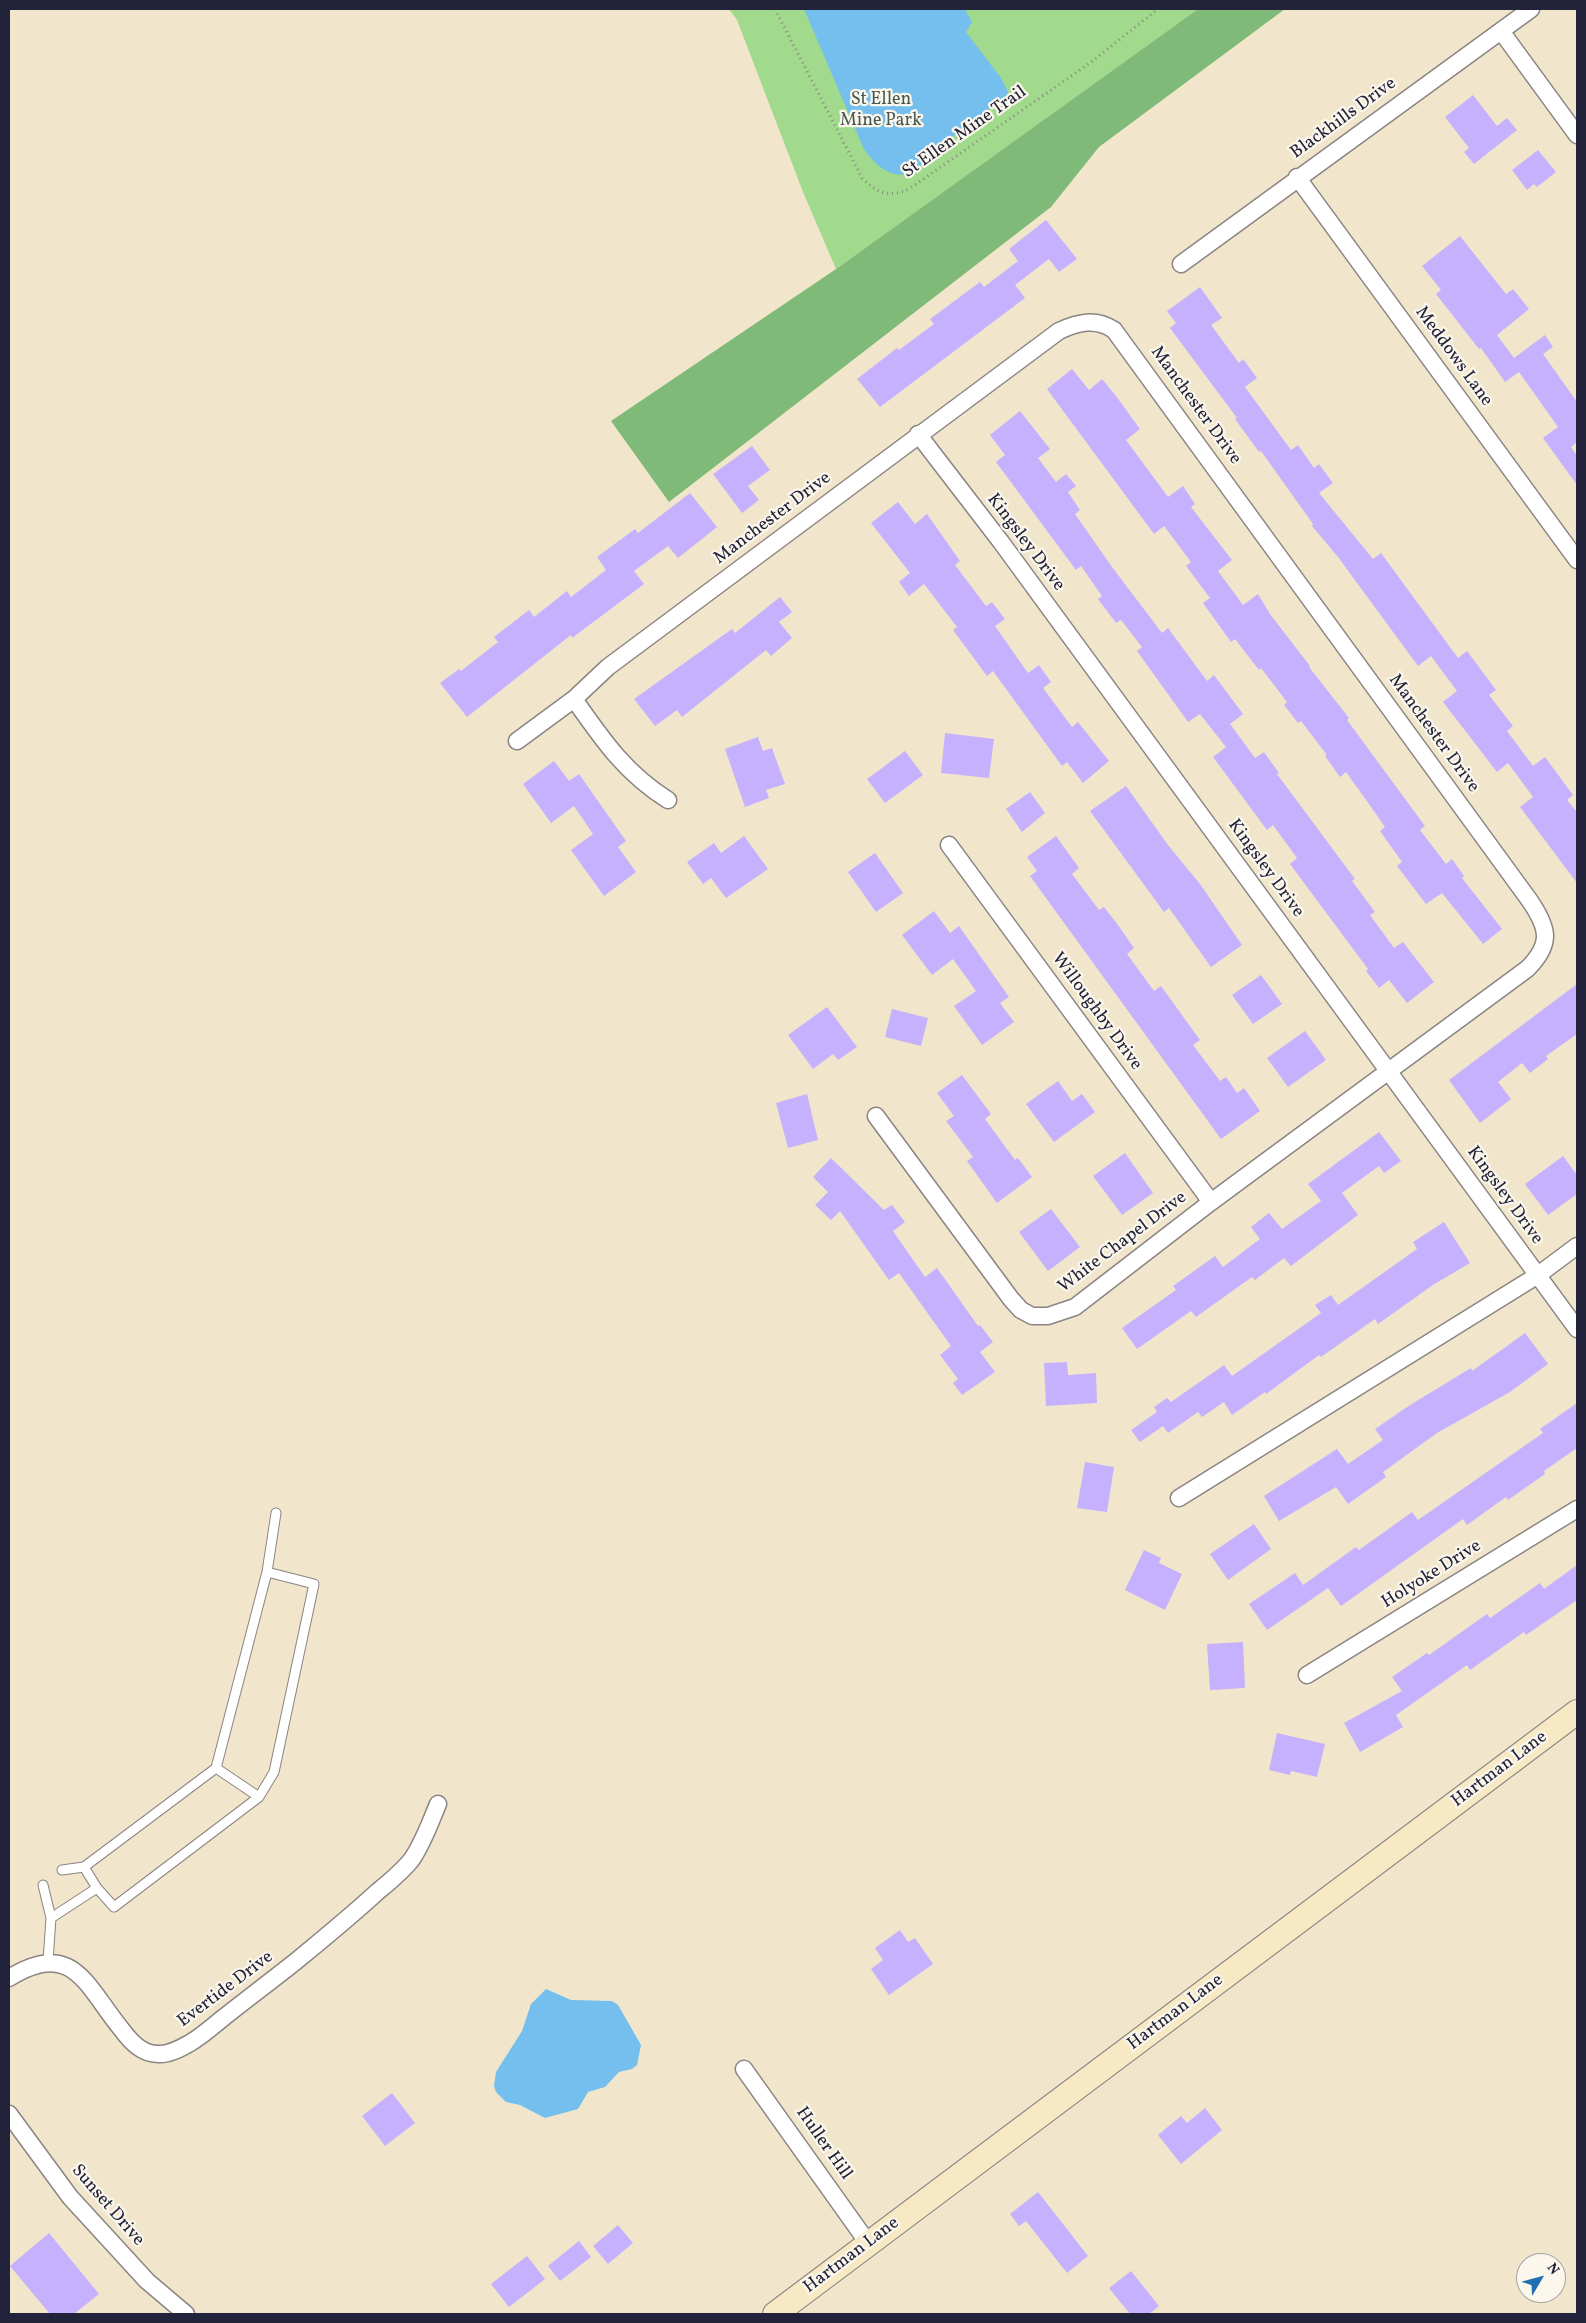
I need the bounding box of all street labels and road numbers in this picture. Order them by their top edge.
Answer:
street label: Blackhills Drive [1287,73,1401,165]
street label: St Ellen Mine Trail [899,82,1031,184]
street label: Meddows Lane [1410,303,1496,411]
street label: Manchester Drive [1145,343,1245,469]
street label: Manchester Drive [710,468,836,570]
street label: Kingsley Drive [981,490,1069,596]
street label: Manchester Drive [1383,671,1483,797]
street label: Kingsley Drive [1222,816,1308,922]
street label: Willoughby Drive [1046,949,1146,1075]
street label: Kingsley Drive [1461,1143,1547,1249]
street label: White Chapel Drive [1054,1188,1192,1298]
street label: Holyoke Drive [1378,1536,1486,1614]
street label: Hartman Lane [1448,1727,1552,1813]
street label: Evertide Drive [174,1947,278,2033]
street label: Hartman Lane [1124,1970,1228,2056]
street label: Huller Hill [790,2103,856,2185]
street label: Sunset Drive [66,2161,148,2251]
street label: Hartman Lane [800,2213,904,2299]

